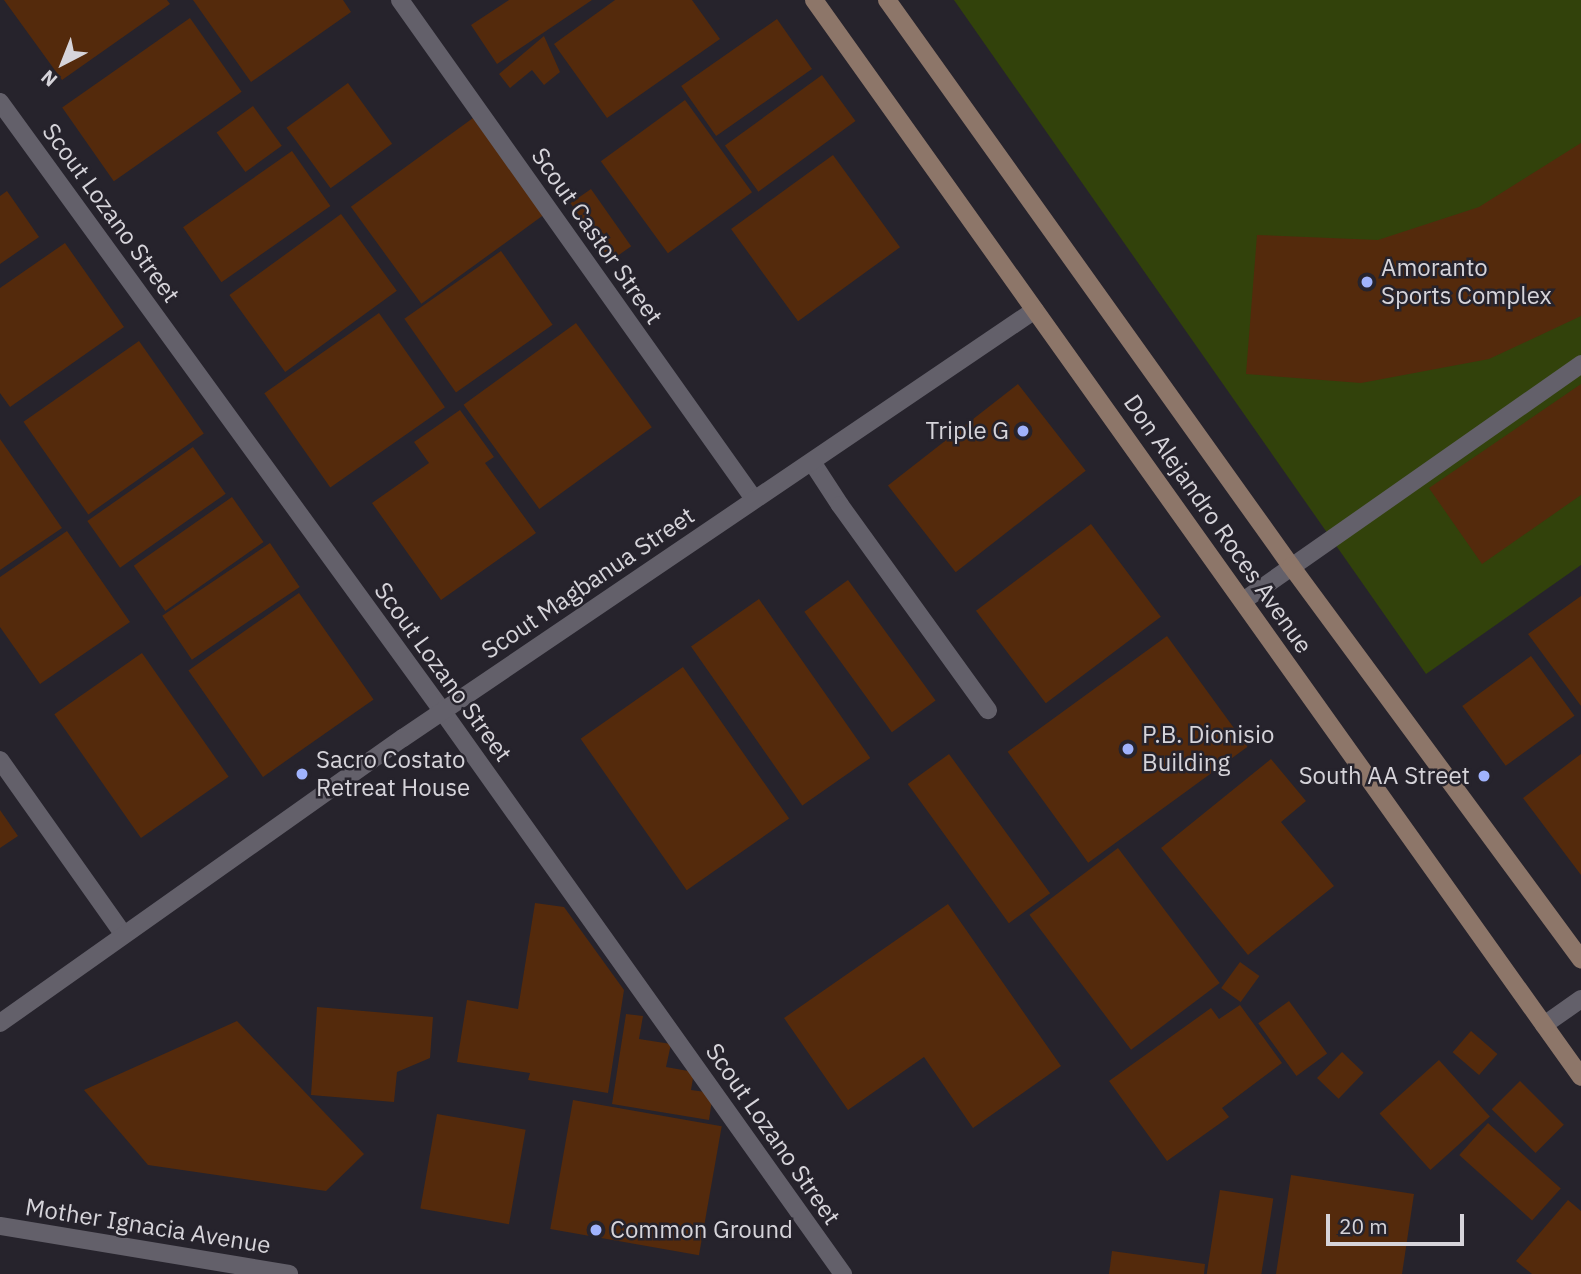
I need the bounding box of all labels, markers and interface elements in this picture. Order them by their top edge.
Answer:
north arrow [28,28,98,98]
text: N [36,65,62,92]
street label: Scout Lozano Street [36,118,186,308]
street label: Scout Castor Street [525,142,669,330]
place label: Amoranto Sports Complex [1381,254,1552,310]
marker: Amoranto Sports Complex [1359,274,1375,290]
street label: Don Alejandro Roces Avenue [1118,389,1318,659]
place label: Triple G [926,417,1009,445]
marker: Triple G [1015,423,1031,439]
street label: Scout Magbanua Street [476,501,700,665]
street label: Scout Lozano Street [368,577,518,767]
place label: P.B. Dionisio Building [1142,721,1274,777]
marker: P.B. Dionisio Building [1120,741,1136,757]
place label: Sacro Costato Retreat House [316,746,470,802]
place label: South AA Street [1299,762,1470,790]
marker: Sacro Costato Retreat House [294,766,310,782]
marker: South AA Street [1476,768,1492,784]
street label: Scout Lozano Street [700,1038,846,1230]
street label: Mother Ignacia Avenue [23,1192,273,1260]
scale bar [1329,1200,1467,1244]
text: 20 m [1339,1212,1388,1240]
place label: Common Ground [610,1216,793,1244]
marker: Common Ground [588,1222,604,1238]

